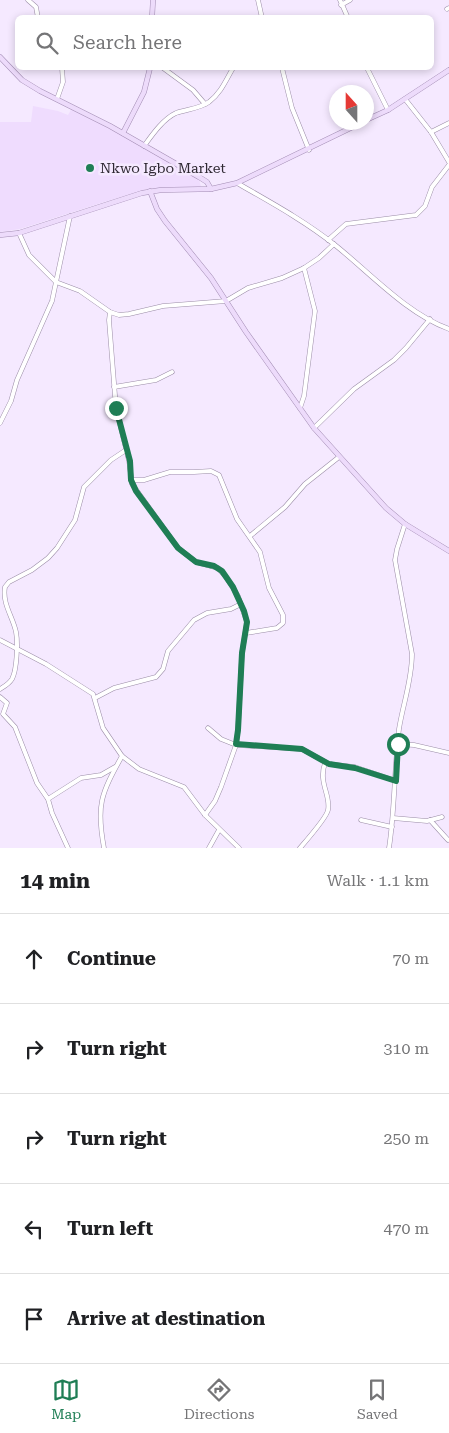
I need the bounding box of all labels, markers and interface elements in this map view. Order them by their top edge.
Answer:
search box [15,15,434,70]
icon: search [33,29,61,57]
text: Search here [73,31,182,54]
north arrow [329,85,374,130]
place label: Nkwo Igbo Market [100,160,226,176]
marker: Nkwo Igbo Market [84,162,96,174]
route end [105,397,128,420]
route start [387,733,410,756]
text: 14 min [20,869,90,893]
text: Walk · 1.1 km [327,871,429,890]
icon: ahead [20,945,48,973]
text: Continue [67,947,156,970]
text: 70 m [392,949,429,968]
icon: right [20,1035,48,1063]
text: Turn right [67,1037,167,1060]
text: 310 m [383,1039,429,1058]
icon: right [20,1125,48,1153]
text: Turn right [67,1127,167,1150]
text: 250 m [383,1129,429,1148]
icon: left [20,1215,48,1243]
text: Turn left [67,1217,153,1240]
text: 470 m [383,1219,429,1238]
icon: arrive [20,1305,48,1333]
text: Arrive at destination [67,1307,265,1330]
tab: Map [51,1376,81,1422]
tab: Directions [184,1376,254,1422]
tab: Saved [357,1376,398,1422]

